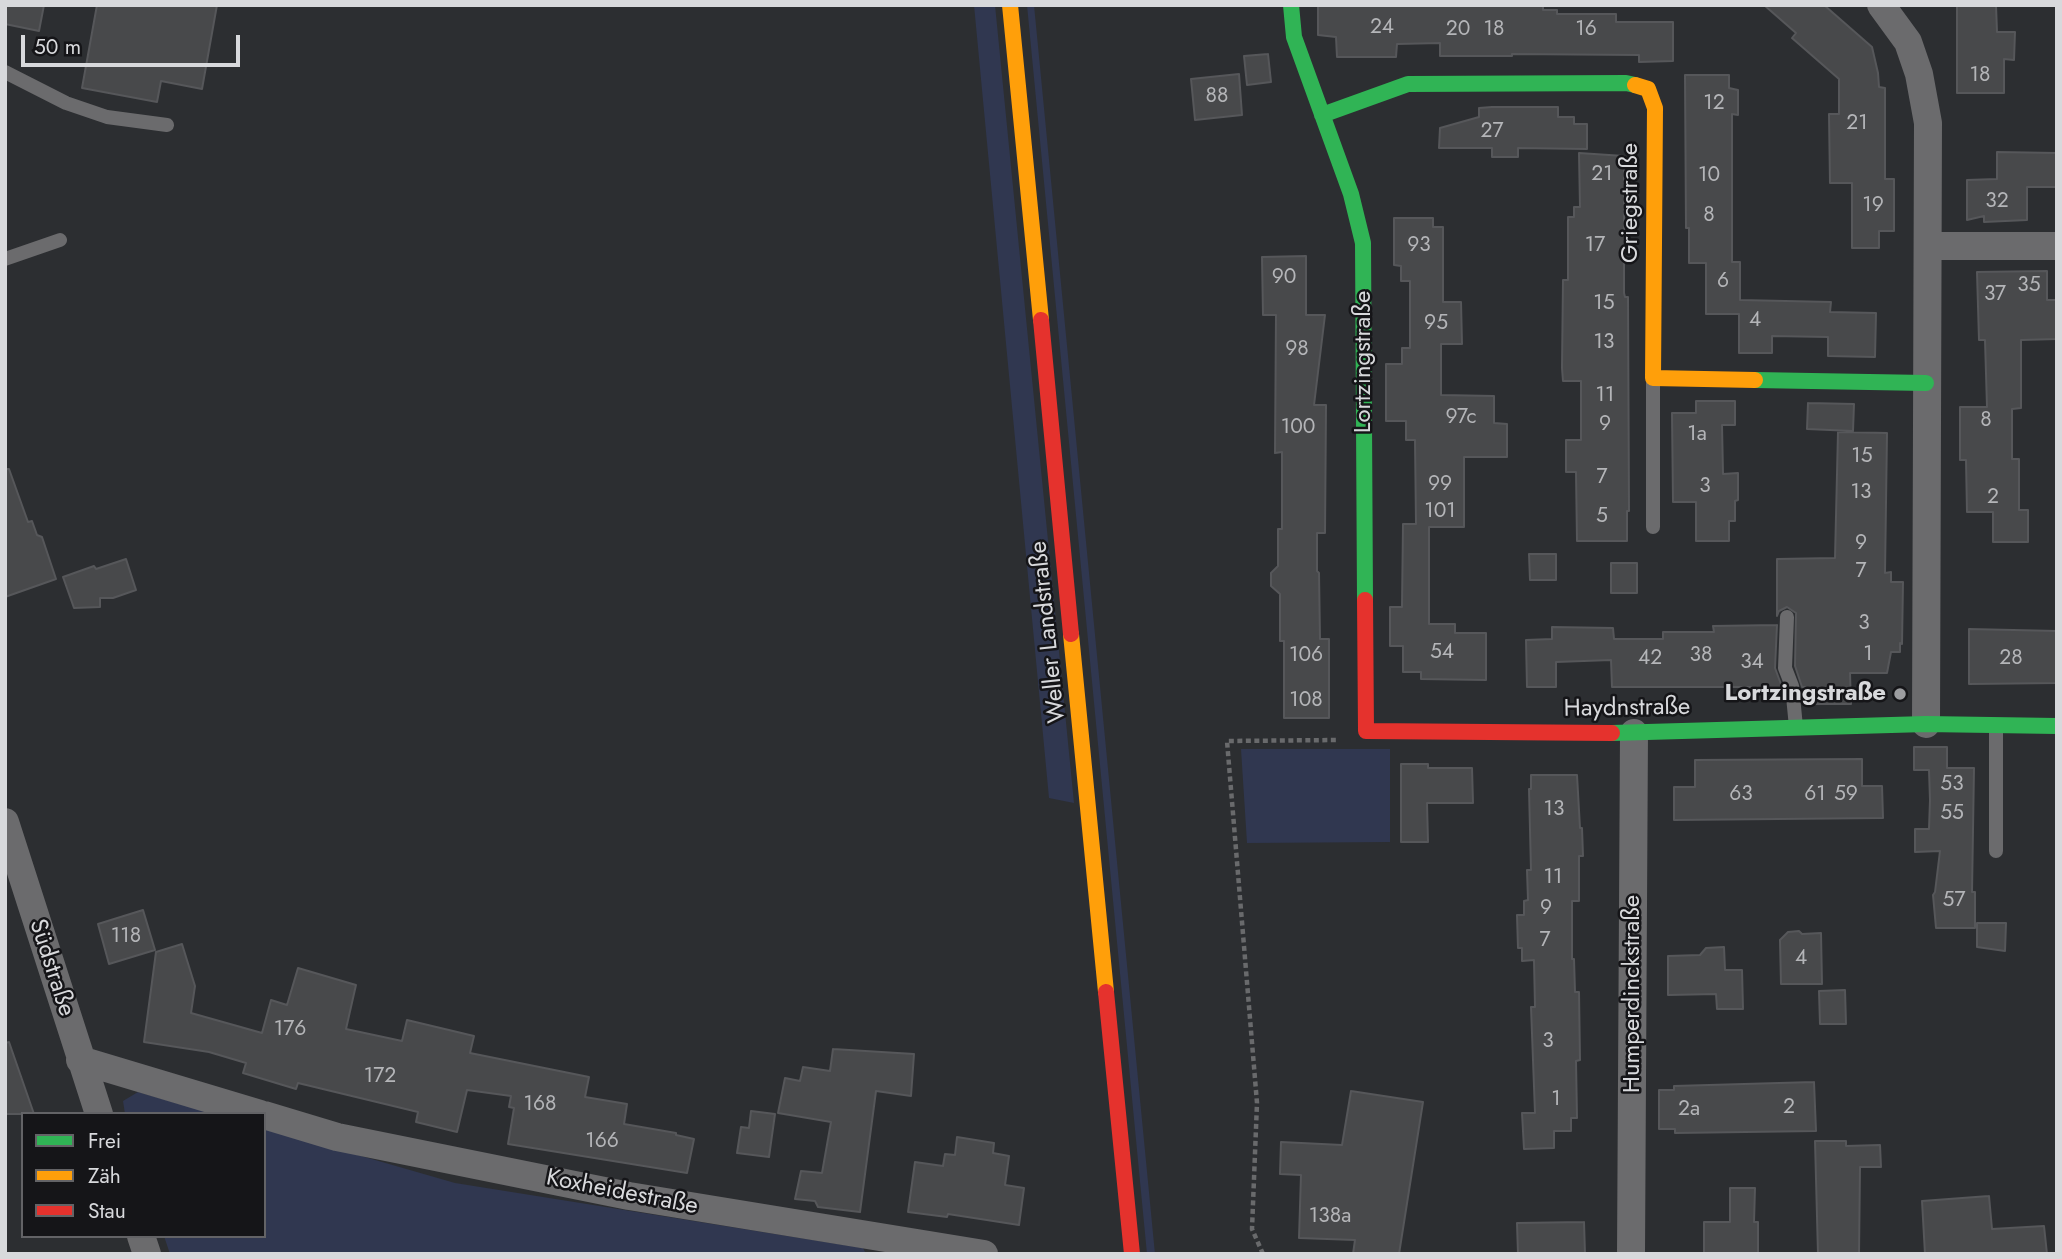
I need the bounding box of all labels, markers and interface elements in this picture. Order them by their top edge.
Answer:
house number: 24 [1370,15,1394,41]
house number: 20 [1446,17,1470,43]
house number: 18 [1484,17,1504,43]
house number: 16 [1575,17,1597,43]
scale bar [24,21,243,65]
text: 50 m [34,32,81,62]
house number: 18 [1970,63,1990,89]
house number: 88 [1206,84,1228,110]
house number: 12 [1703,91,1725,117]
house number: 21 [1846,111,1868,137]
house number: 27 [1481,119,1503,145]
street label: Griegstraße [1617,143,1645,263]
house number: 21 [1591,162,1613,188]
house number: 10 [1698,163,1720,189]
house number: 32 [1985,189,2009,215]
house number: 19 [1862,193,1884,219]
house number: 8 [1703,203,1715,229]
house number: 93 [1407,233,1431,259]
house number: 17 [1585,233,1605,259]
house number: 90 [1272,265,1296,291]
house number: 6 [1717,269,1729,295]
house number: 35 [2017,273,2041,299]
house number: 37 [1984,282,2006,308]
street label: Lortzingstraße [1350,291,1378,433]
house number: 15 [1593,291,1615,317]
house number: 4 [1749,308,1761,334]
house number: 95 [1424,311,1448,337]
house number: 13 [1594,330,1614,356]
house number: 98 [1285,337,1309,363]
house number: 11 [1596,383,1614,409]
house number: 97c [1446,405,1476,431]
house number: 8 [1980,408,1992,434]
house number: 9 [1599,412,1611,438]
house number: 100 [1281,415,1315,441]
house number: 1a [1687,422,1707,448]
house number: 15 [1851,444,1873,470]
house number: 7 [1596,465,1608,491]
house number: 99 [1428,472,1452,498]
house number: 3 [1699,474,1711,500]
house number: 13 [1851,480,1871,506]
house number: 2 [1987,485,1999,511]
house number: 101 [1424,499,1456,525]
house number: 5 [1596,504,1608,530]
house number: 9 [1855,531,1867,557]
street label: Weller Landstraße [1025,540,1073,724]
house number: 7 [1855,559,1867,585]
house number: 3 [1858,611,1870,637]
house number: 54 [1430,640,1454,666]
house number: 1 [1863,642,1873,668]
house number: 106 [1289,643,1323,669]
house number: 38 [1690,643,1712,669]
house number: 42 [1638,646,1662,672]
house number: 28 [1999,646,2023,672]
house number: 34 [1740,650,1764,676]
place label: Lortzingstraße [1724,680,1886,708]
marker: Lortzingstraße [1892,686,1908,702]
house number: 108 [1289,688,1323,714]
street label: Haydnstraße [1563,693,1691,725]
house number: 53 [1940,772,1964,798]
house number: 63 [1729,782,1753,808]
house number: 61 [1804,782,1826,808]
house number: 59 [1834,782,1858,808]
house number: 13 [1544,797,1564,823]
house number: 55 [1940,801,1964,827]
house number: 11 [1544,865,1562,891]
house number: 57 [1943,888,1965,914]
street label: Humperdinckstraße [1619,895,1647,1093]
house number: 9 [1540,896,1552,922]
street label: Südstraße [22,916,80,1020]
house number: 118 [111,924,141,950]
house number: 7 [1539,928,1551,954]
house number: 4 [1795,946,1807,972]
house number: 176 [274,1017,306,1043]
house number: 3 [1542,1029,1554,1055]
house number: 172 [364,1064,396,1090]
house number: 1 [1551,1087,1561,1113]
house number: 168 [523,1092,557,1118]
house number: 2 [1783,1095,1795,1121]
house number: 2a [1678,1097,1700,1123]
legend [21,1112,266,1238]
text: Frei [88,1126,121,1156]
house number: 166 [585,1129,619,1155]
text: Zäh [88,1161,121,1191]
street label: Koxheidestraße [544,1164,700,1222]
text: Stau [88,1196,126,1226]
house number: 138a [1309,1204,1351,1230]

